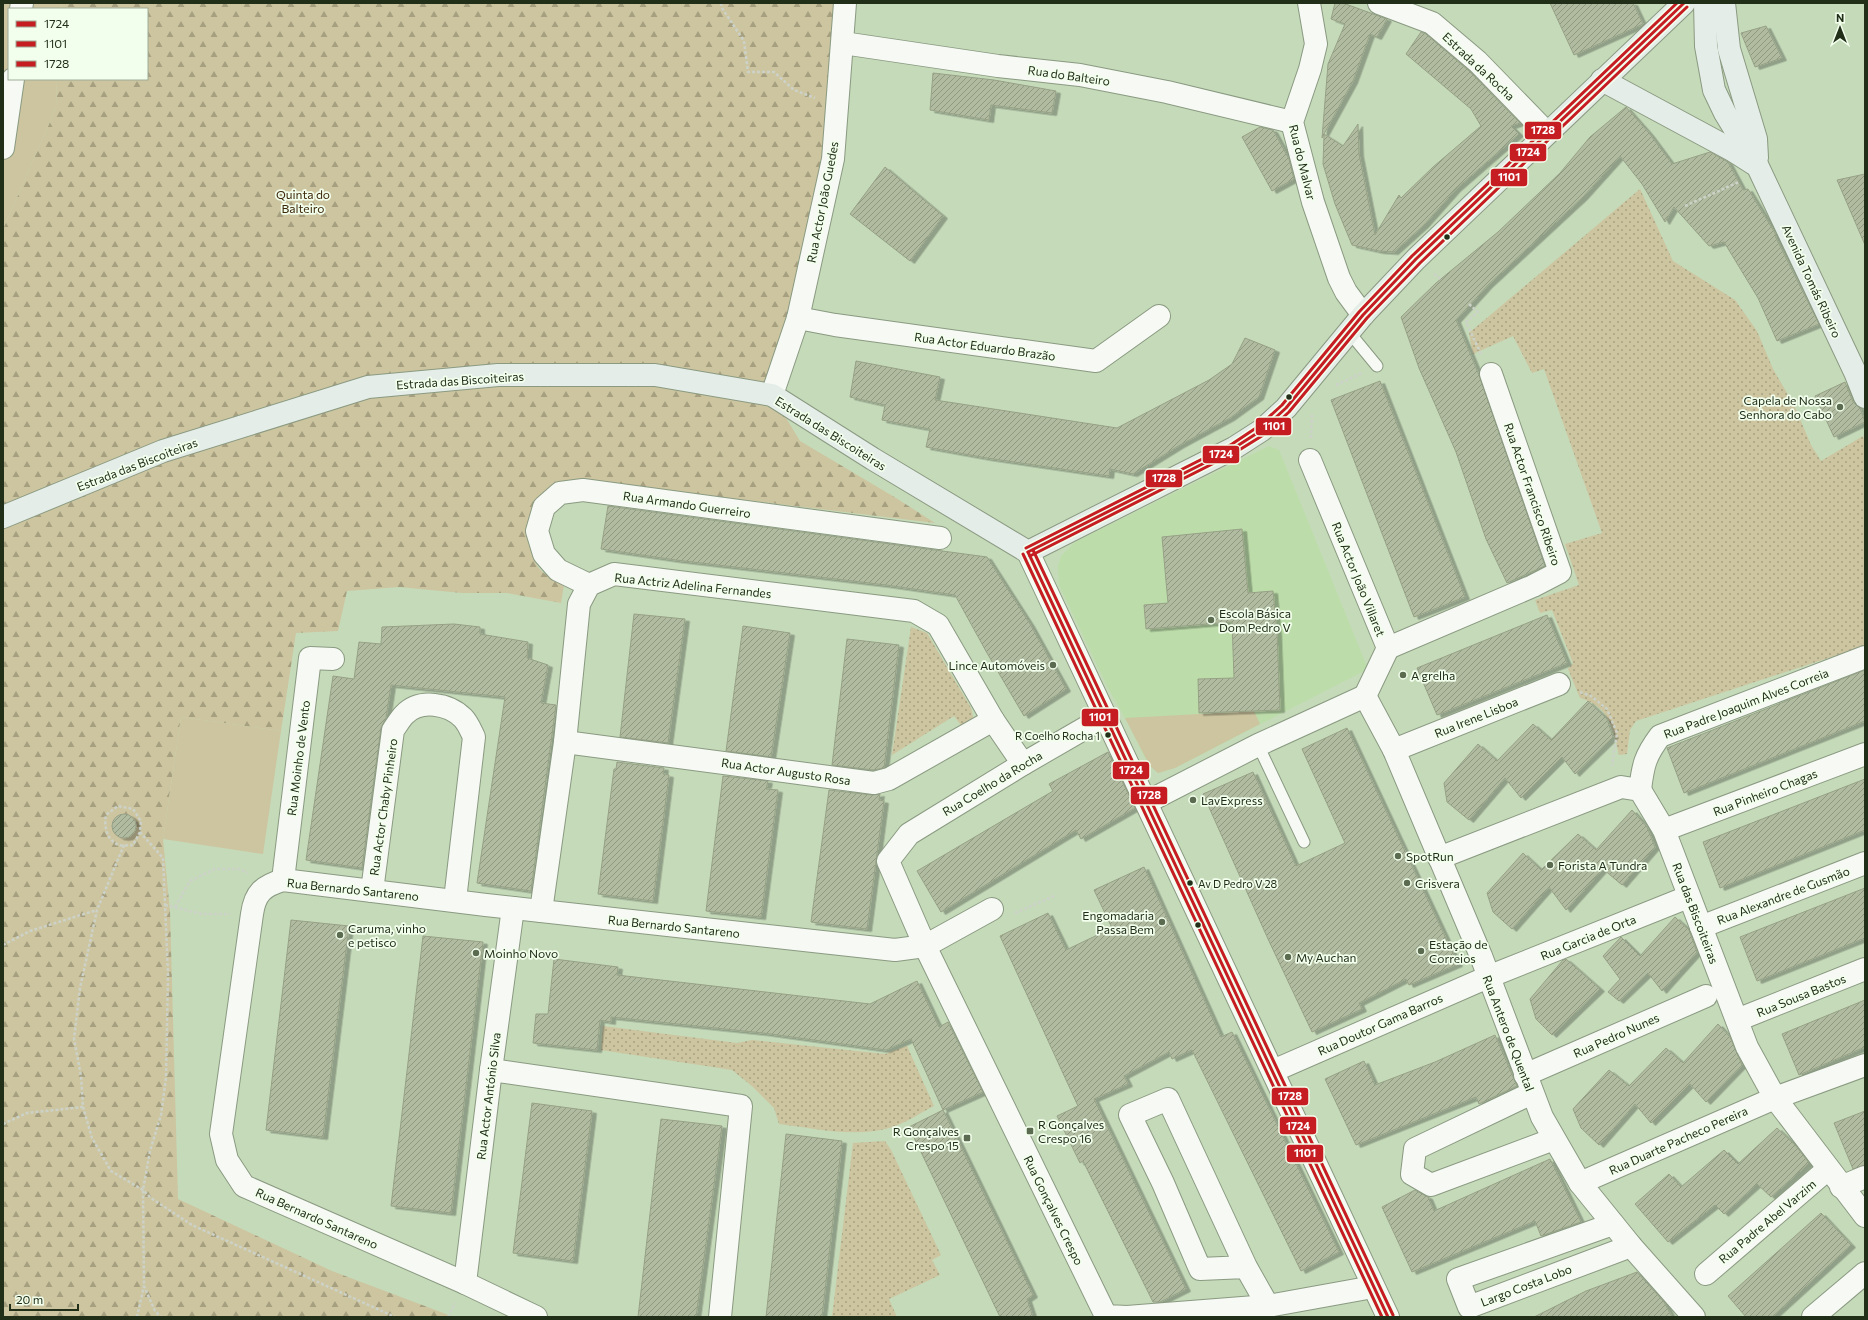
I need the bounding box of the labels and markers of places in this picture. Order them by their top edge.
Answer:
unlabelled marker [1442,232,1452,242]
unlabelled marker [1284,392,1294,402]
place label: Capela de Nossa Senhora do Cabo [1739,393,1832,421]
marker: Capela de Nossa Senhora do Cabo [1835,402,1845,412]
place label: Escola Básica Dom Pedro V [1219,606,1291,634]
marker: Escola Básica Dom Pedro V [1206,615,1216,625]
place label: Lince Automóveis [948,658,1045,672]
marker: Lince Automóveis [1048,660,1058,670]
place label: A grelha [1411,668,1455,682]
marker: A grelha [1398,670,1408,680]
place label: R Coelho Rocha 1 [1015,729,1100,742]
marker: R Coelho Rocha 1 [1103,730,1113,740]
place label: LavExpress [1201,793,1263,807]
marker: LavExpress [1188,795,1198,805]
place label: SpotRun [1406,849,1454,863]
marker: SpotRun [1393,851,1403,861]
place label: Forista A Tundra [1558,858,1647,872]
marker: Forista A Tundra [1545,860,1555,870]
place label: Crisvera [1415,876,1460,890]
place label: Av D Pedro V 28 [1198,877,1278,890]
marker: Av D Pedro V 28 [1185,878,1195,888]
marker: Crisvera [1402,878,1412,888]
place label: Engomadaria Passa Bem [1082,908,1154,936]
marker: Engomadaria Passa Bem [1157,917,1167,927]
unlabelled marker [1193,920,1203,930]
place label: Caruma, vinho e petisco [348,921,426,949]
marker: Caruma, vinho e petisco [335,930,345,940]
place label: Estação de Correios [1429,937,1488,965]
place label: Moinho Novo [484,946,558,960]
marker: Estação de Correios [1416,946,1426,956]
marker: Moinho Novo [471,948,481,958]
place label: My Auchan [1296,950,1356,964]
marker: My Auchan [1283,952,1293,962]
place label: R Gonçalves Crespo 16 [1038,1117,1104,1145]
place label: R Gonçalves Crespo 15 [893,1124,959,1152]
marker: R Gonçalves Crespo 16 [1025,1126,1035,1136]
marker: R Gonçalves Crespo 15 [962,1133,972,1143]

